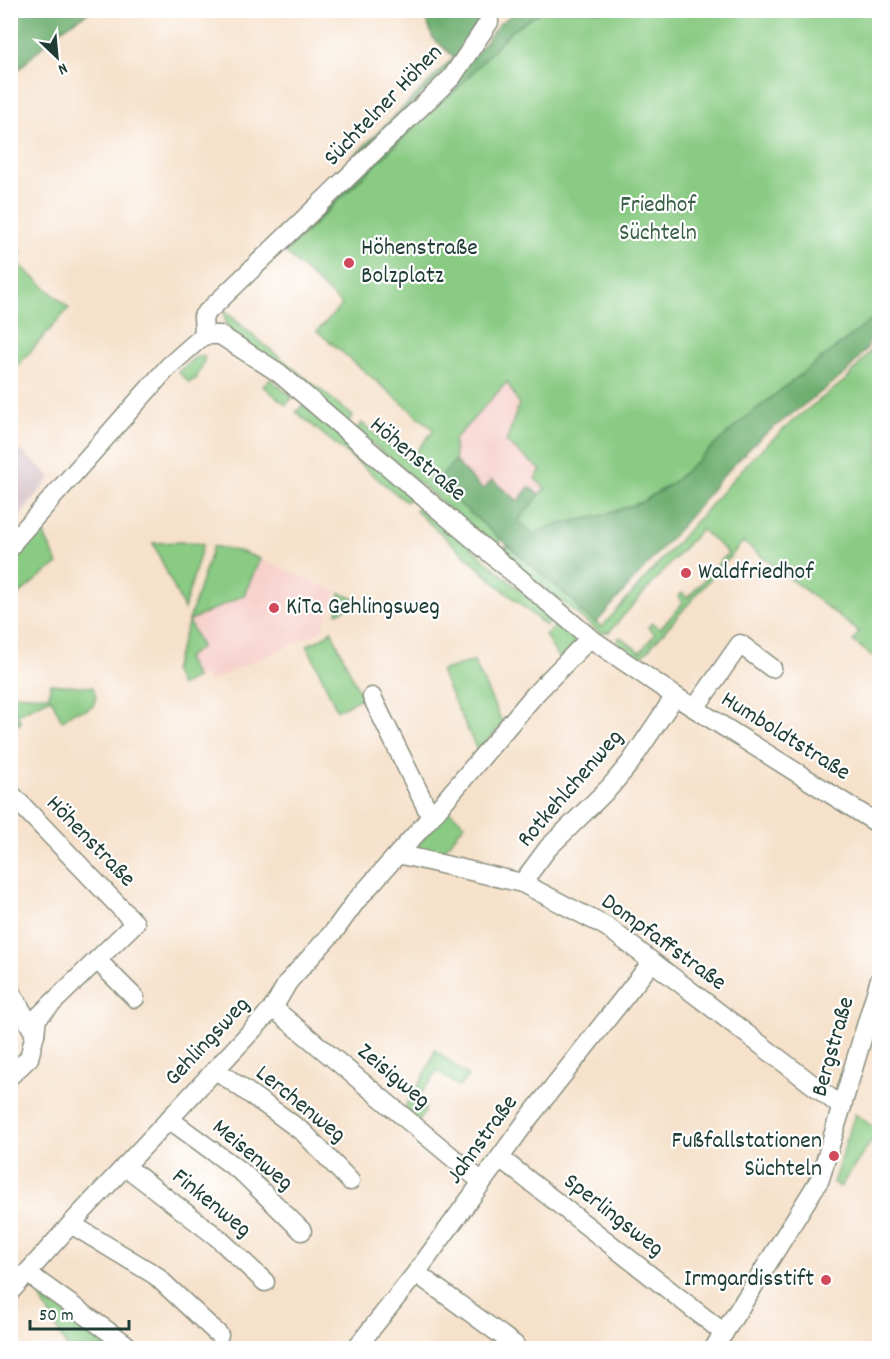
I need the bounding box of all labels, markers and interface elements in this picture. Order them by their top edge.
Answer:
north arrow [27,27,87,87]
street label: Süchtelner Höhen [317,37,451,175]
text: N [54,56,71,80]
park label: Friedhof Süchteln [619,189,697,251]
place label: Höhenstraße Bolzplatz [361,232,478,294]
marker: Höhenstraße Bolzplatz [342,256,356,270]
street label: Höhenstraße [361,409,473,511]
place label: Waldfriedhof [698,556,814,590]
marker: Waldfriedhof [679,566,693,580]
place label: KiTa Gehlingsweg [286,591,440,625]
marker: KiTa Gehlingsweg [267,601,281,615]
street label: Humboldtstraße [714,684,856,790]
street label: Rotkehlchenweg [510,722,632,856]
street label: Höhenstraße [37,788,143,896]
street label: Dompfaffstraße [593,886,733,1000]
street label: Gehlingsweg [157,989,259,1095]
street label: Bergstraße [804,993,864,1101]
street label: Zeisigweg [349,1036,437,1118]
street label: Lerchenweg [247,1058,353,1152]
street label: Jahnstraße [439,1088,527,1192]
street label: Meisenweg [204,1112,300,1200]
place label: Fußfallstationen Süchteln [672,1125,822,1187]
marker: Fußfallstationen Süchteln [827,1149,841,1163]
street label: Finkenweg [164,1161,258,1247]
street label: Sperlingsweg [555,1166,671,1266]
place label: Irmgardisstift [684,1263,814,1297]
marker: Irmgardisstift [819,1273,833,1287]
scale bar [30,1293,129,1331]
text: 50 m [39,1304,74,1329]

